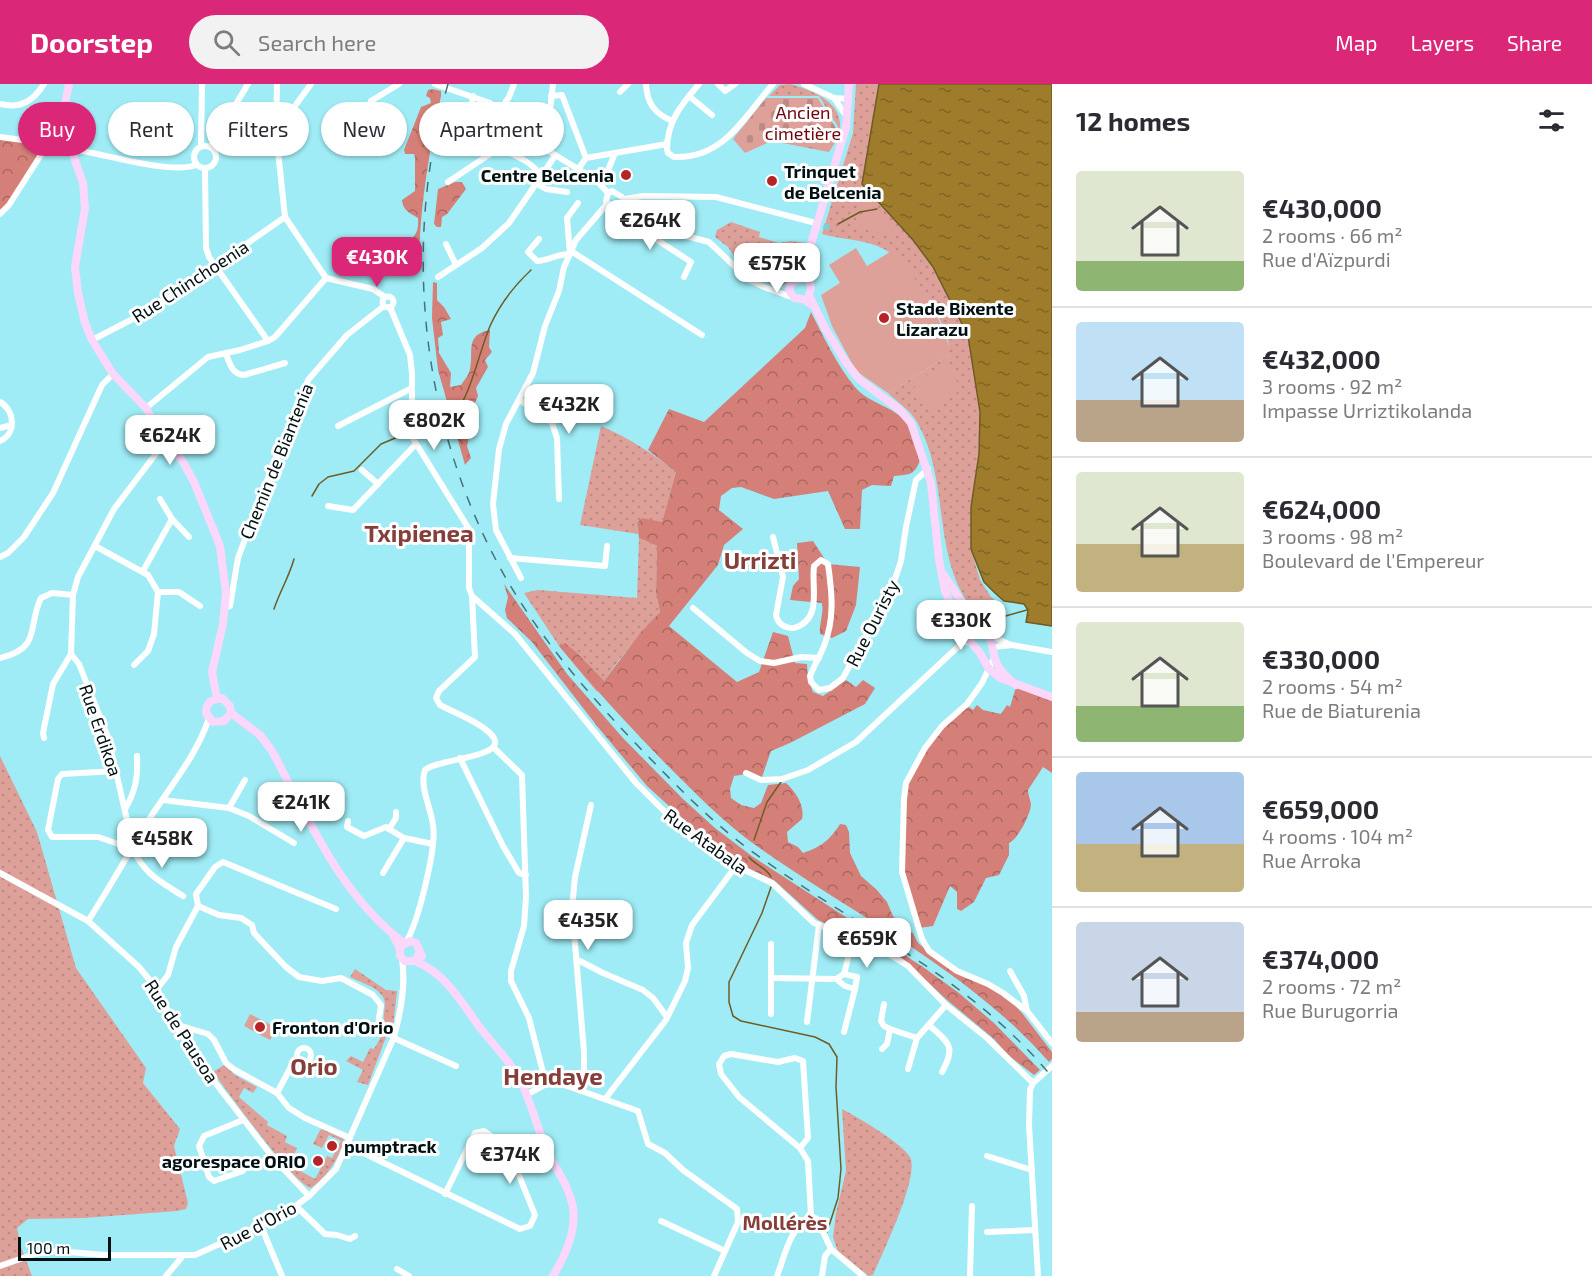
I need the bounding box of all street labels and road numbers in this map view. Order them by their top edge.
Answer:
street label: Rue Chinchoenia [128,235,252,327]
street label: Chemin de Biantenia [235,380,317,542]
street label: Rue Ouristy [841,575,903,670]
street label: Rue Erdikoa [75,681,127,779]
street label: Rue Atabala [660,803,752,879]
street label: Rue de Pausoa [140,975,224,1087]
street label: Rue d'Orio [216,1196,300,1254]

